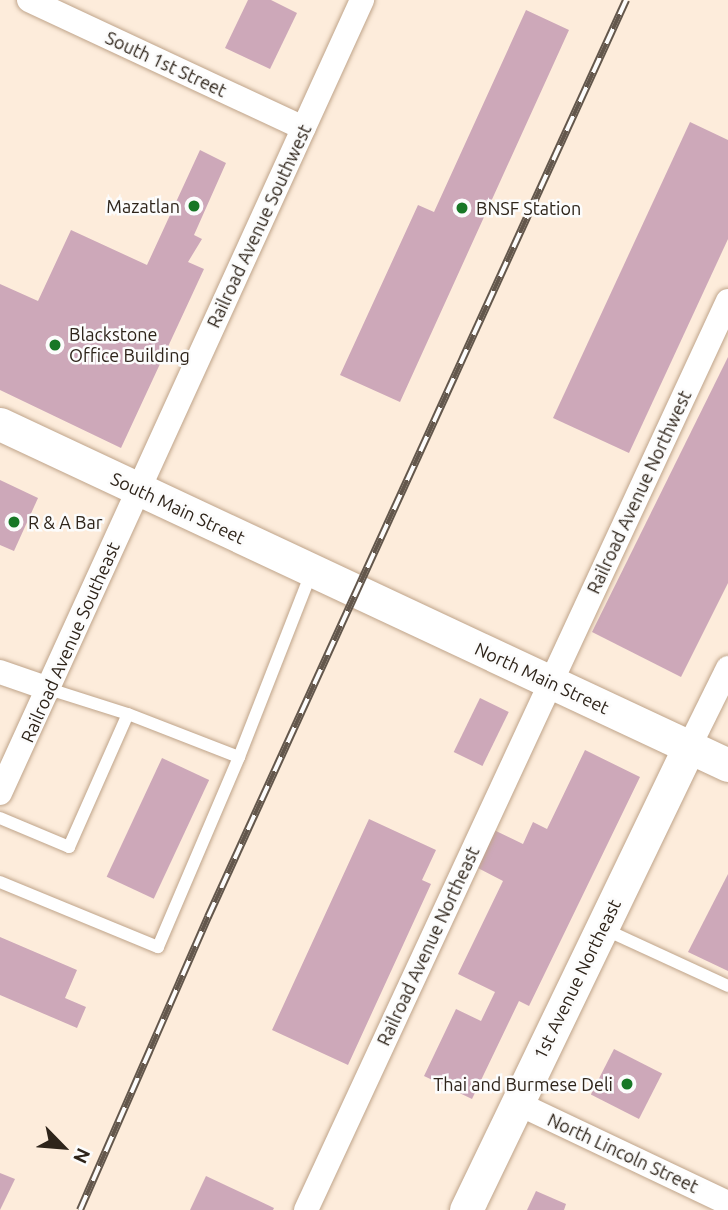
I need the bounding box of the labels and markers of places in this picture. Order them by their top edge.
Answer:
place label: Mazatlan [106,195,180,217]
place label: BNSF Station [476,197,581,219]
marker: Mazatlan [186,198,202,214]
marker: BNSF Station [454,200,470,216]
place label: Blackstone Office Building [69,324,190,366]
marker: Blackstone Office Building [47,337,63,353]
place label: R & A Bar [28,511,103,533]
marker: R & A Bar [6,514,22,530]
place label: Thai and Burmese Deli [433,1073,613,1095]
marker: Thai and Burmese Deli [619,1076,635,1092]

